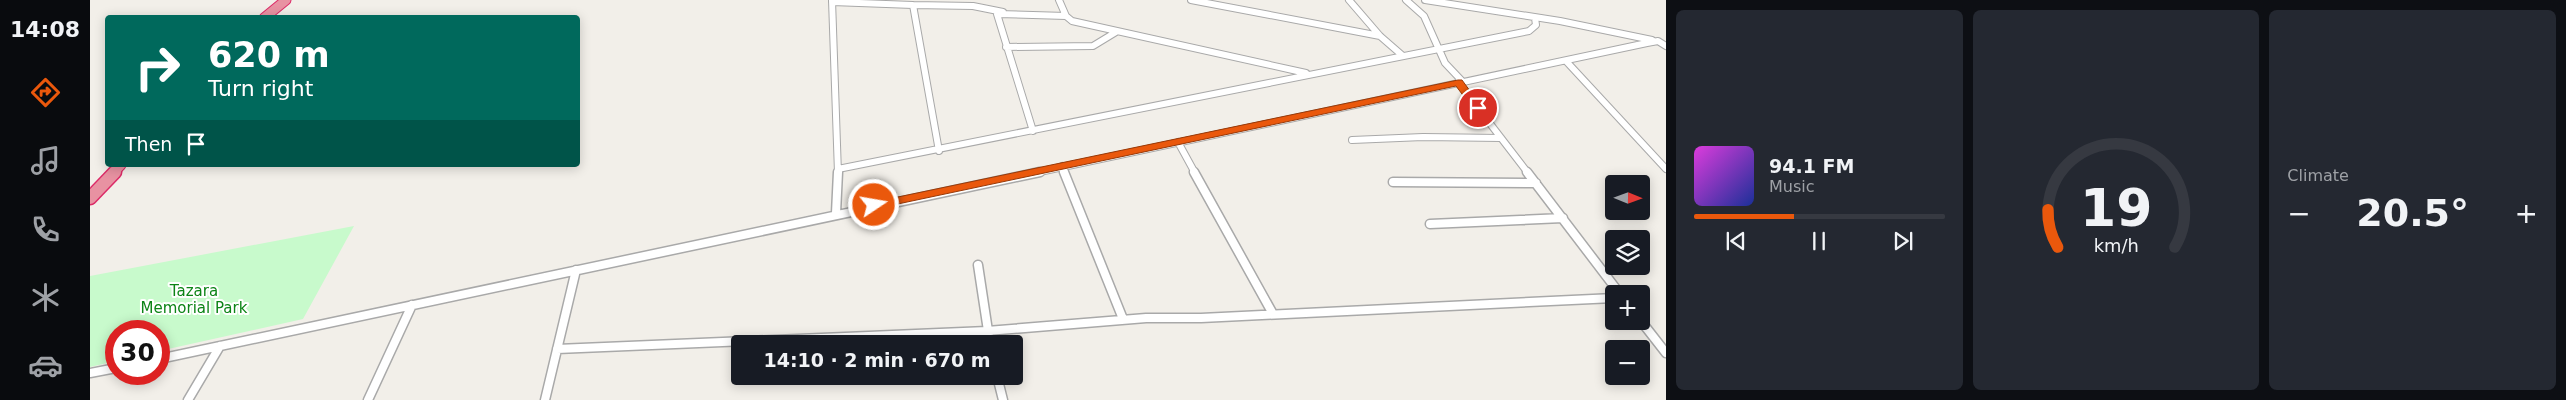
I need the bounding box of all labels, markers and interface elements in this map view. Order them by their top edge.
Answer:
text: 14:08 [10,17,80,42]
icon: right [125,35,190,100]
text: 620 m [208,35,330,75]
icon: directions [28,75,63,110]
text: Turn right [208,76,313,101]
pin [1457,87,1499,129]
icon: arrive [1464,94,1492,122]
icon: arrive [182,130,210,158]
text: Then [125,133,172,155]
icon: music [28,143,63,178]
text: 94.1 FM [1769,155,1854,177]
text: Climate [2287,166,2349,185]
north arrow [1605,175,1650,220]
map controls [1605,175,1650,385]
text: Music [1769,177,1815,196]
position arrow [847,178,899,230]
text: 19 [2080,178,2152,238]
text: 20.5° [2356,191,2469,235]
text: − [2287,197,2311,230]
text: + [2515,197,2538,230]
icon: phone [28,212,63,247]
icon: previous [1722,227,1750,255]
icon: pause [1805,227,1833,255]
icon: next [1889,227,1917,255]
button: layers [1605,230,1650,275]
text: km/h [2093,235,2139,256]
icon: climate [28,280,63,315]
park label: Tazara Memorial Park [141,282,248,317]
button: + [1605,285,1650,330]
speed limit sign: 30 [105,320,170,385]
button: − [1605,340,1650,385]
icon: car [28,348,63,383]
text: 14:10 · 2 min · 670 m [763,349,991,371]

